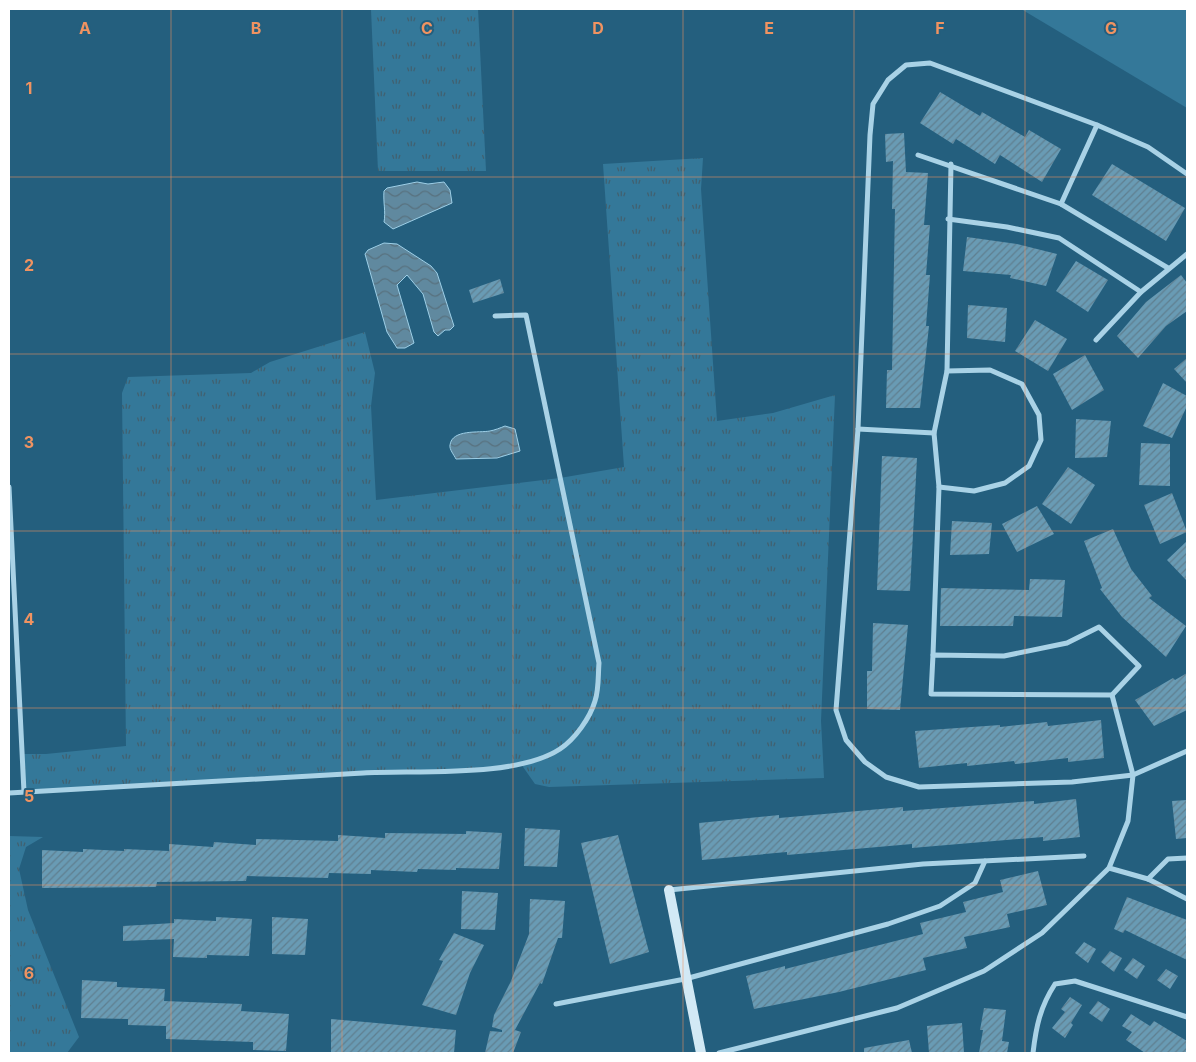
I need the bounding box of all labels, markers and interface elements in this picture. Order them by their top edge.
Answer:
text: A [79,18,91,38]
text: B [251,18,261,38]
text: C [421,18,433,38]
text: D [592,18,604,38]
text: E [764,18,774,38]
text: F [935,18,945,38]
text: G [1105,18,1117,38]
text: 1 [26,78,32,98]
text: 2 [24,255,34,275]
text: 3 [24,432,34,452]
text: 4 [24,609,35,629]
text: 5 [24,786,34,806]
text: 6 [24,963,34,983]

